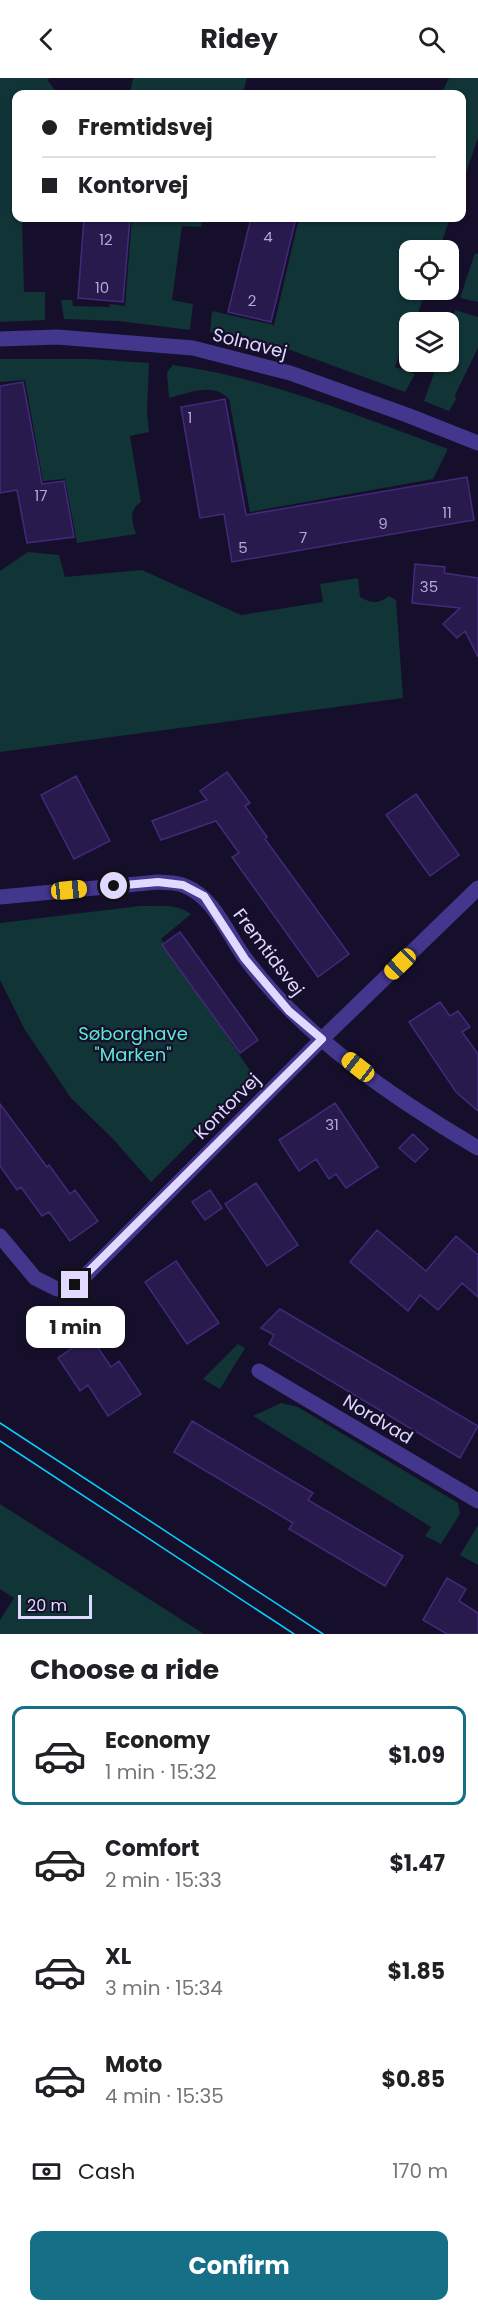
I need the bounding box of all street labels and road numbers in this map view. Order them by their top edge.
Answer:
street label: Solnavej [210,322,290,364]
street label: Fremtidsvej [228,903,310,1001]
street label: Kontorvej [188,1067,266,1145]
street label: Nordvad [338,1388,418,1450]

